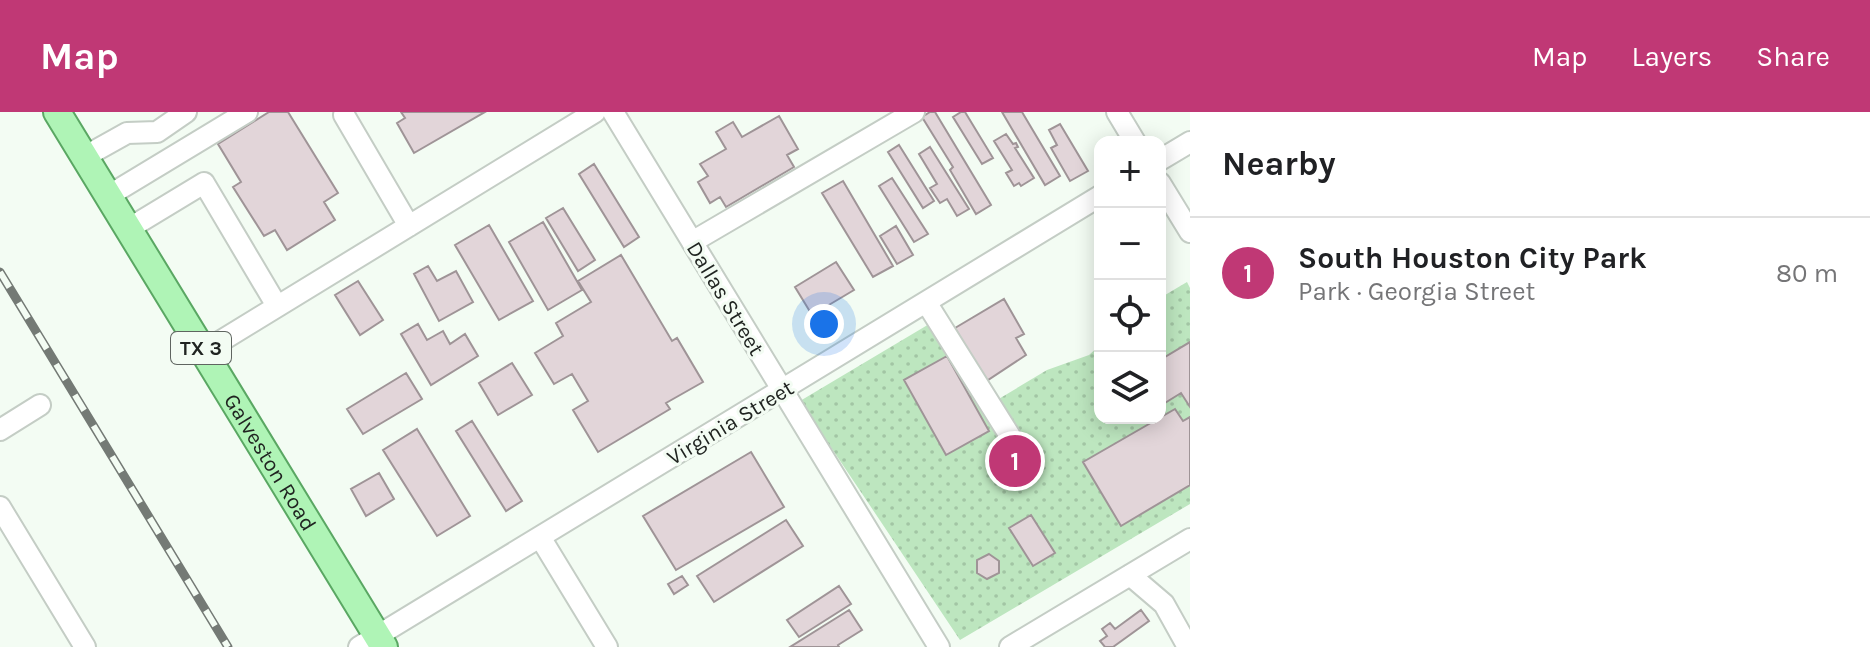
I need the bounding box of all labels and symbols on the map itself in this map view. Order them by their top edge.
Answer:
street label: Dallas Street [681,237,769,360]
your location [804,304,844,344]
road number: TX 3 [171,332,231,364]
street label: Virginia Street [662,375,799,471]
street label: Galveston Road [218,389,322,536]
pin: 1 [989,431,1041,491]

